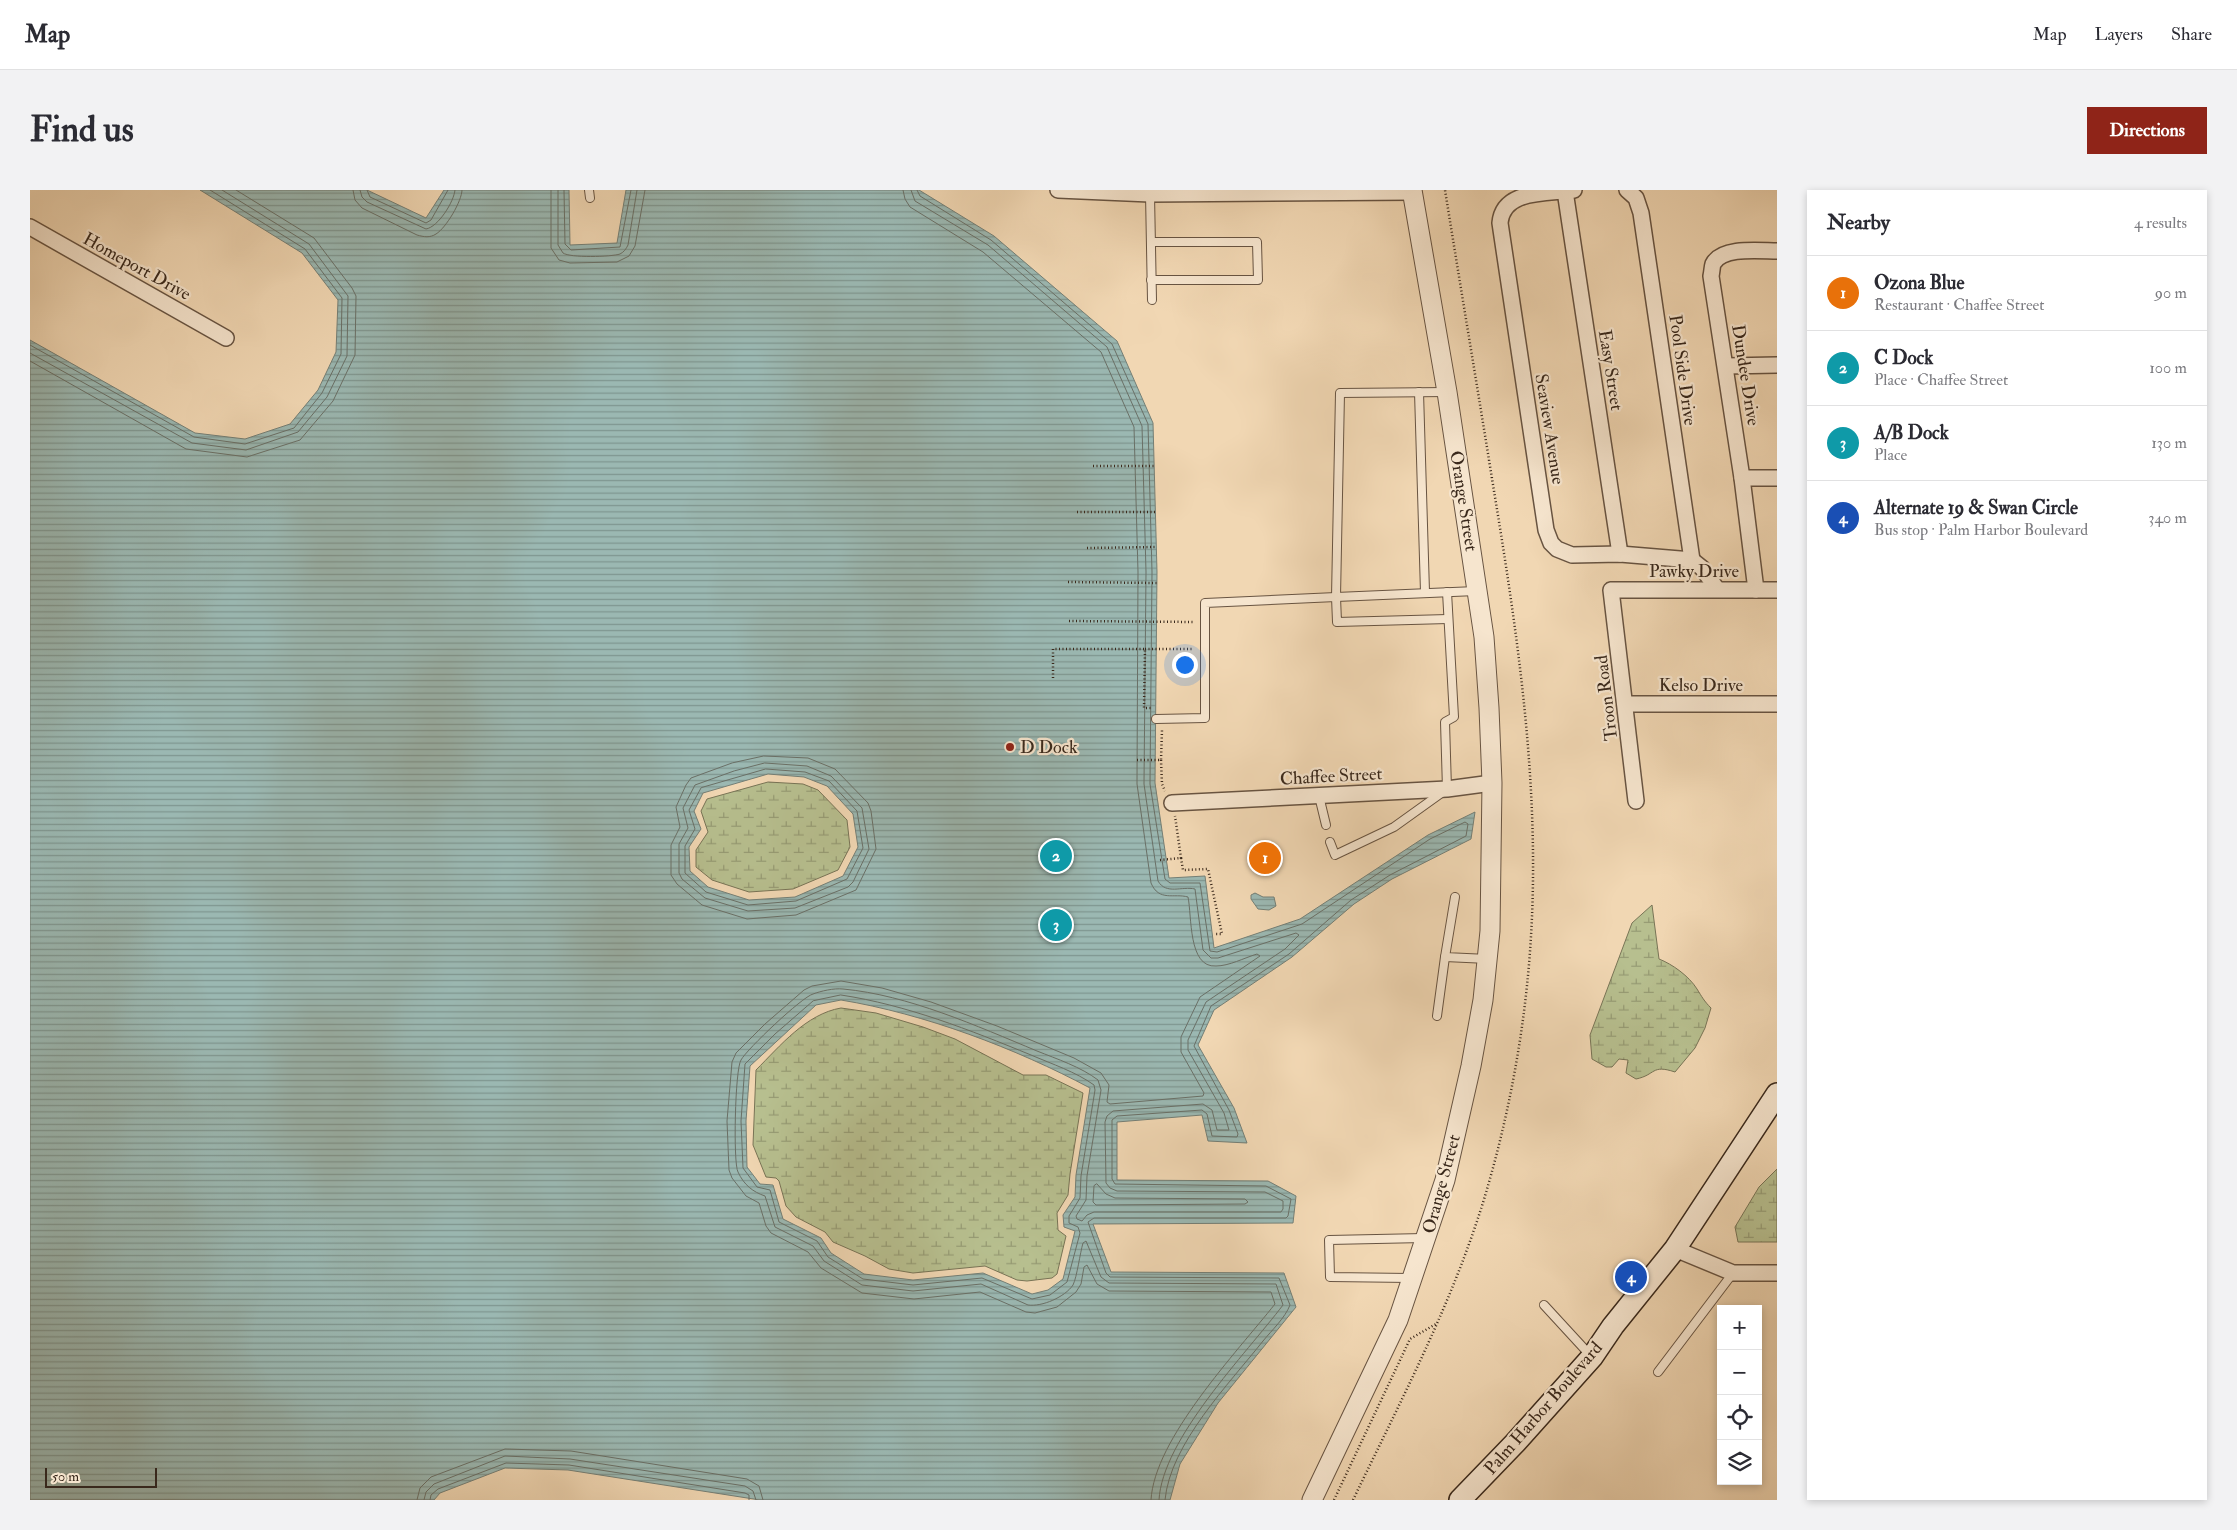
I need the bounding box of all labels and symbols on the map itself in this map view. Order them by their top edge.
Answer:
street label: Homeport Drive [79,227,195,306]
street label: Pool Side Drive [1663,313,1702,427]
street label: Dundee Drive [1726,323,1765,428]
street label: Easy Street [1593,328,1628,412]
street label: Seaview Avenue [1529,372,1570,486]
street label: Orange Street [1444,449,1483,553]
street label: Pawky Drive [1649,560,1739,583]
your location [1172,652,1198,678]
street label: Troon Road [1590,654,1623,742]
street label: Kelso Drive [1659,674,1744,697]
place label: D Dock [1020,736,1078,759]
marker: D Dock [1004,741,1016,753]
street label: Chaffee Street [1279,762,1383,791]
pin: 2 [1040,837,1072,875]
pin: 1 [1249,839,1281,877]
pin: 3 [1040,906,1072,944]
street label: Orange Street [1417,1132,1466,1236]
pin: 4 [1615,1258,1647,1296]
street label: Palm Harbor Boulevard [1479,1337,1608,1480]
scale bar [45,1465,158,1488]

